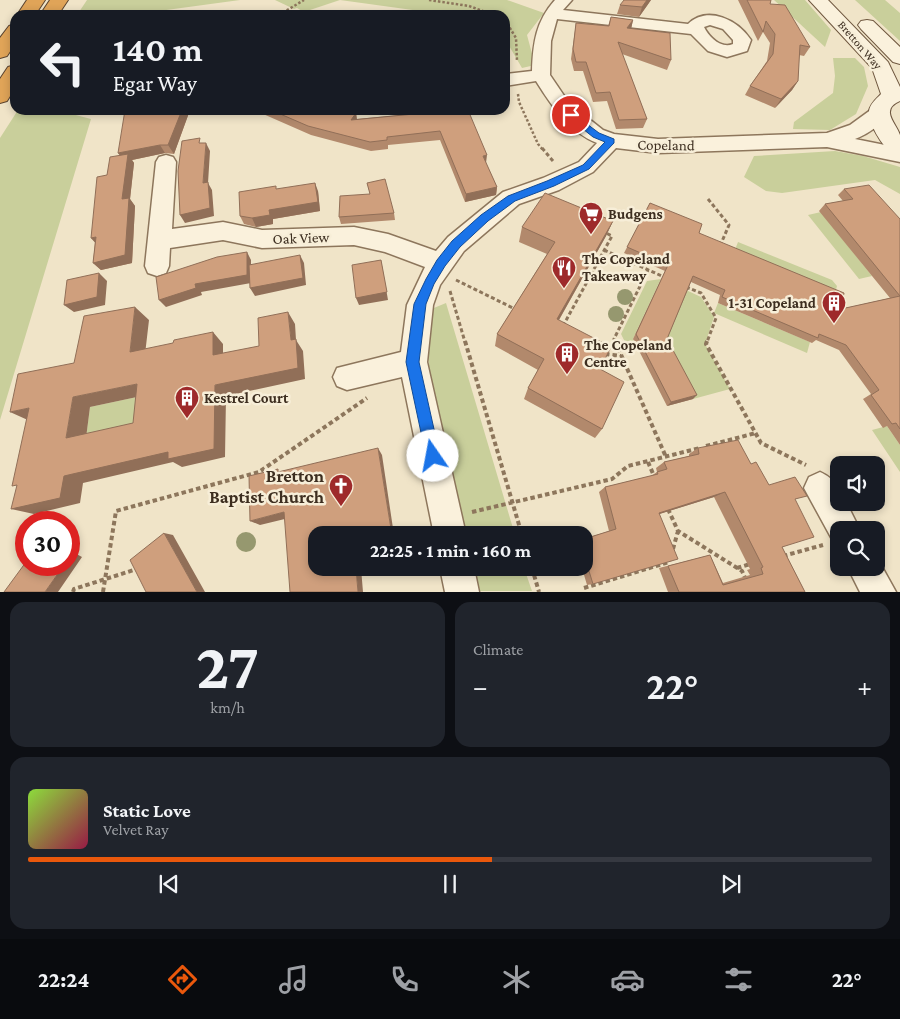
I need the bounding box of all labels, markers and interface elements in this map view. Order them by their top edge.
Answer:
street label: Bretton Way [835,18,885,73]
icon: left [30,30,95,95]
text: 140 m [113,30,203,69]
text: Egar Way [113,71,197,96]
pin [550,94,592,136]
icon: arrive [557,101,585,129]
street label: Copeland [637,136,695,155]
supermarket icon: Budgens [578,201,604,235]
place label: Budgens [608,206,663,222]
street label: Oak View [272,229,331,247]
place label: The Copeland Takeaway [582,251,671,284]
restaurant icon: The Copeland Takeaway [551,255,577,289]
building icon: 1-31 Copeland [821,290,847,324]
place label: 1-31 Copeland [728,295,817,311]
place label: The Copeland Centre [584,337,673,370]
building icon: The Copeland Centre [554,341,580,375]
building icon: Kestrel Court [174,385,200,419]
place label: Kestrel Court [204,390,289,406]
position arrow [406,429,458,481]
map controls [830,456,885,576]
button: sound [830,456,885,511]
place label: Bretton Baptist Church [209,466,325,507]
church icon: Bretton Baptist Church [328,473,354,507]
speed limit sign: 30 [15,511,80,576]
button: search [830,521,885,576]
text: 22:25 · 1 min · 160 m [370,540,531,561]
text: 27 [196,630,259,702]
text: Climate [473,641,523,658]
text: 22° [646,665,699,707]
text: − [473,671,488,702]
text: + [857,671,872,702]
text: km/h [210,699,245,716]
text: Static Love [103,800,191,821]
text: Velvet Ray [103,821,169,838]
icon: previous [155,870,183,898]
icon: pause [436,870,464,898]
icon: next [717,870,745,898]
icon: directions [165,962,200,997]
icon: music [276,962,311,997]
icon: phone [387,962,422,997]
icon: climate [499,962,534,997]
icon: car [610,962,645,997]
icon: filters [721,962,756,997]
text: 22:24 [38,967,89,992]
text: 22° [832,967,862,992]

